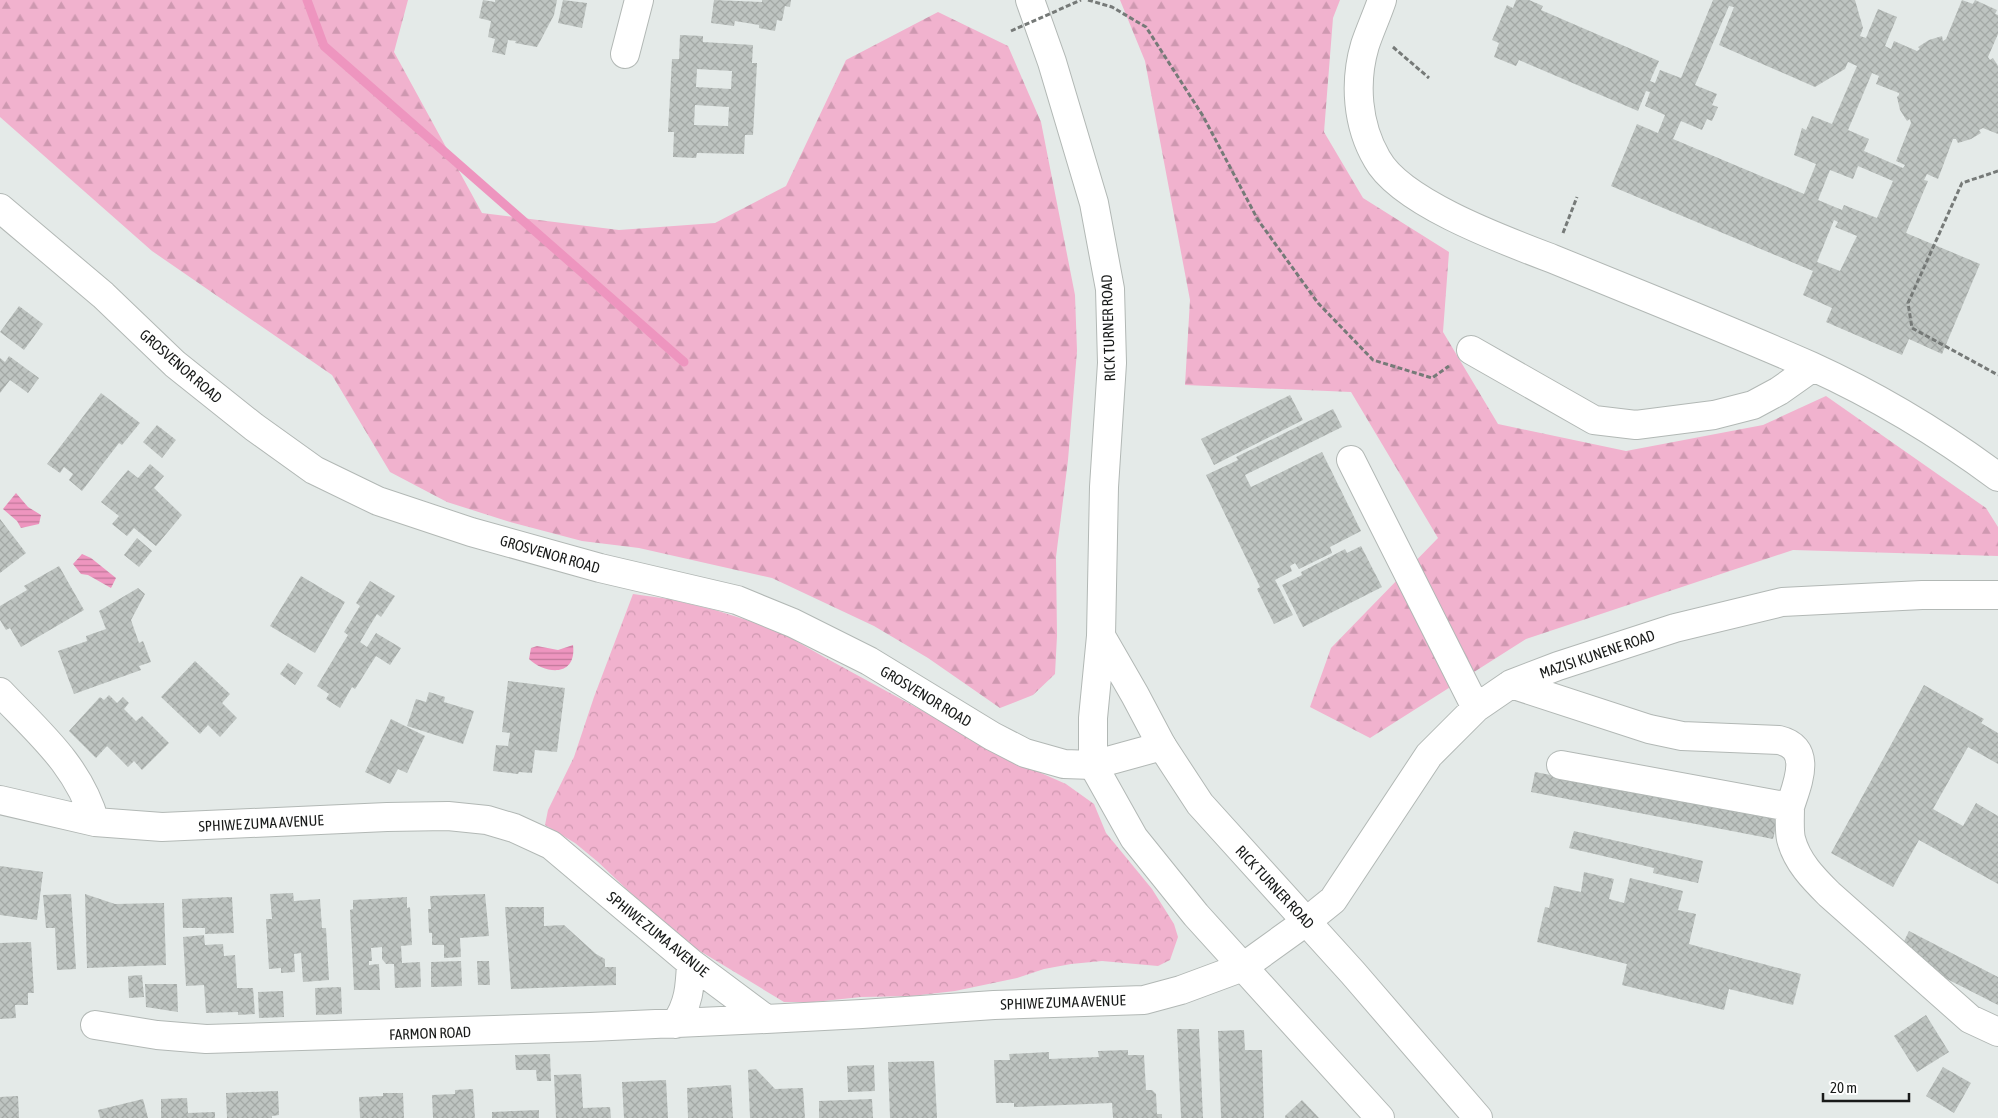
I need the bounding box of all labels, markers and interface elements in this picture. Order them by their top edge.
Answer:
street label: RICK TURNER ROAD [1098,274,1118,382]
street label: GROSVENOR ROAD [137,326,225,406]
street label: GROSVENOR ROAD [498,532,602,576]
street label: MAZISI KUNENE ROAD [1537,626,1657,682]
street label: GROSVENOR ROAD [877,662,975,730]
street label: SPHIWE ZUMA AVENUE [198,811,325,835]
street label: RICK TURNER ROAD [1232,842,1318,932]
street label: SPHIWE ZUMA AVENUE [604,888,713,980]
street label: SPHIWE ZUMA AVENUE [1000,991,1127,1013]
street label: FARMON ROAD [389,1023,471,1043]
scale bar [1823,1070,1909,1102]
text: 20 m [1830,1079,1857,1096]

